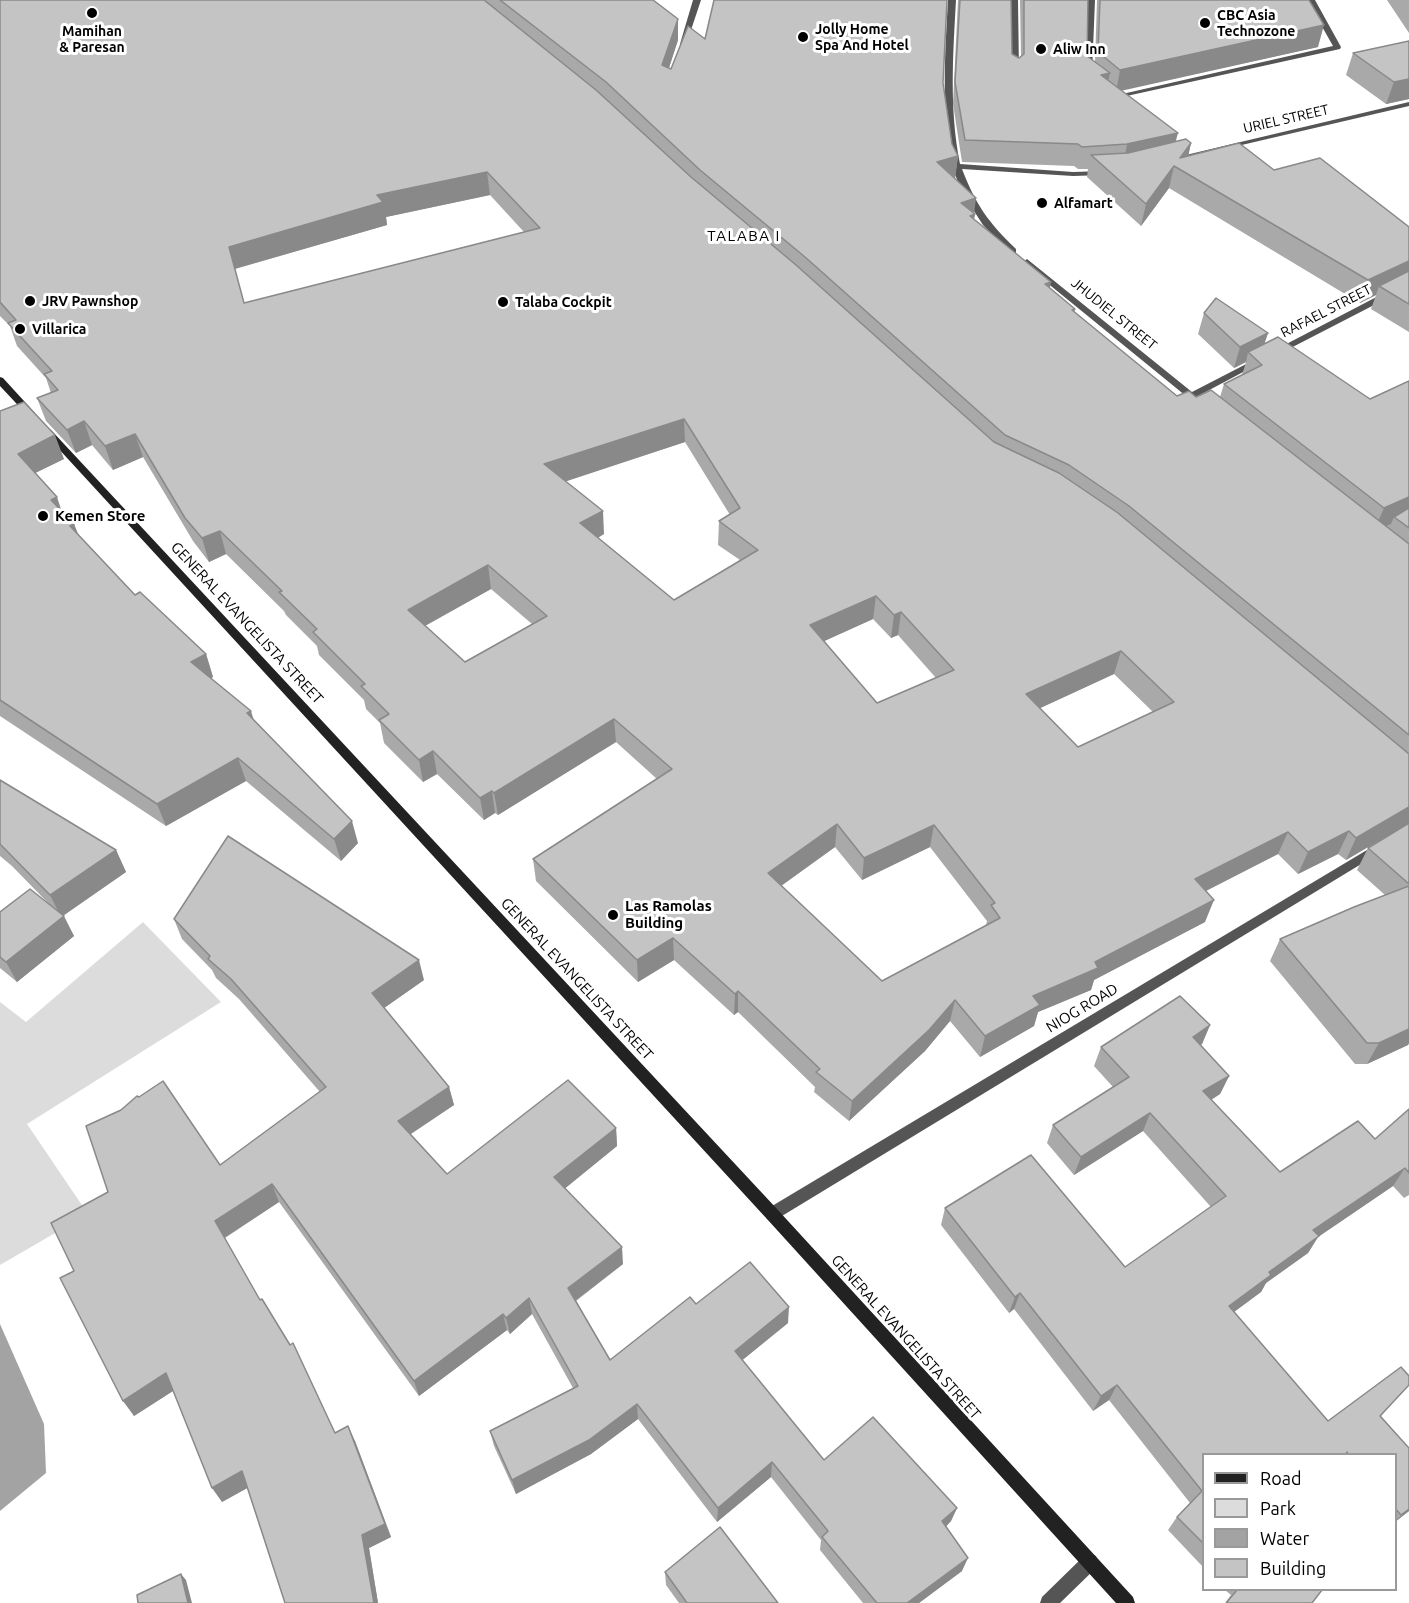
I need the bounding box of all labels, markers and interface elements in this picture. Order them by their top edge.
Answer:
marker: Mamihan & Paresan [85,6,99,20]
place label: CBC Asia Technozone [1217,7,1295,40]
marker: CBC Asia Technozone [1198,16,1212,30]
place label: Jolly Home Spa And Hotel [815,21,909,54]
place label: Mamihan & Paresan [59,23,125,56]
marker: Jolly Home Spa And Hotel [796,30,810,44]
place label: Aliw Inn [1053,41,1106,57]
marker: Aliw Inn [1034,42,1048,56]
street label: URIEL STREET [1242,101,1330,137]
place label: Alfamart [1054,195,1113,211]
marker: Alfamart [1035,196,1049,210]
district label: TALABA I [707,227,781,245]
street label: JHUDIEL STREET [1068,274,1160,354]
street label: RAFAEL STREET [1278,281,1374,341]
place label: JRV Pawnshop [42,293,138,309]
marker: JRV Pawnshop [23,294,37,308]
place label: Talaba Cockpit [515,294,612,310]
marker: Talaba Cockpit [496,295,510,309]
place label: Villarica [32,321,86,337]
marker: Villarica [13,322,27,336]
place label: Kemen Store [55,507,145,525]
marker: Kemen Store [36,509,50,523]
street label: GENERAL EVANGELISTA STREET [167,538,327,708]
street label: GENERAL EVANGELISTA STREET [497,894,657,1064]
place label: Las Ramolas Building [625,897,712,932]
marker: Las Ramolas Building [606,908,620,922]
street label: NIOG ROAD [1043,979,1121,1037]
street label: GENERAL EVANGELISTA STREET [827,1251,985,1423]
legend [1202,1453,1397,1591]
text: Road [1260,1468,1302,1488]
text: Park [1260,1498,1296,1518]
text: Water [1260,1528,1309,1548]
text: Building [1260,1558,1326,1578]

